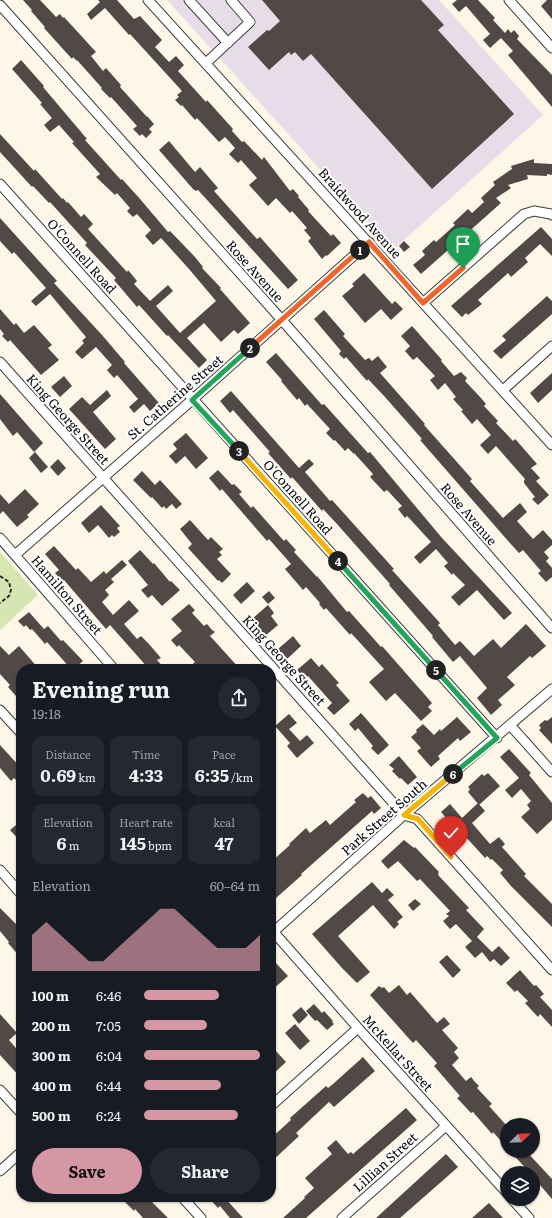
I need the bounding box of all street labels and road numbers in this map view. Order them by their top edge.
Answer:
street label: Braidwood Avenue [314,163,406,262]
street label: O'Connell Road [43,214,121,297]
street label: Rose Avenue [222,236,288,306]
street label: St. Catherine Street [123,349,227,444]
street label: King George Street [22,369,115,469]
street label: O'Connell Road [259,455,337,538]
street label: Rose Avenue [437,478,502,549]
street label: Hamilton Street [27,551,108,639]
street label: King George Street [238,610,331,710]
street label: Park Street South [337,774,431,859]
street label: McKellar Street [359,1010,438,1096]
street label: Lillian Street [348,1127,422,1196]

